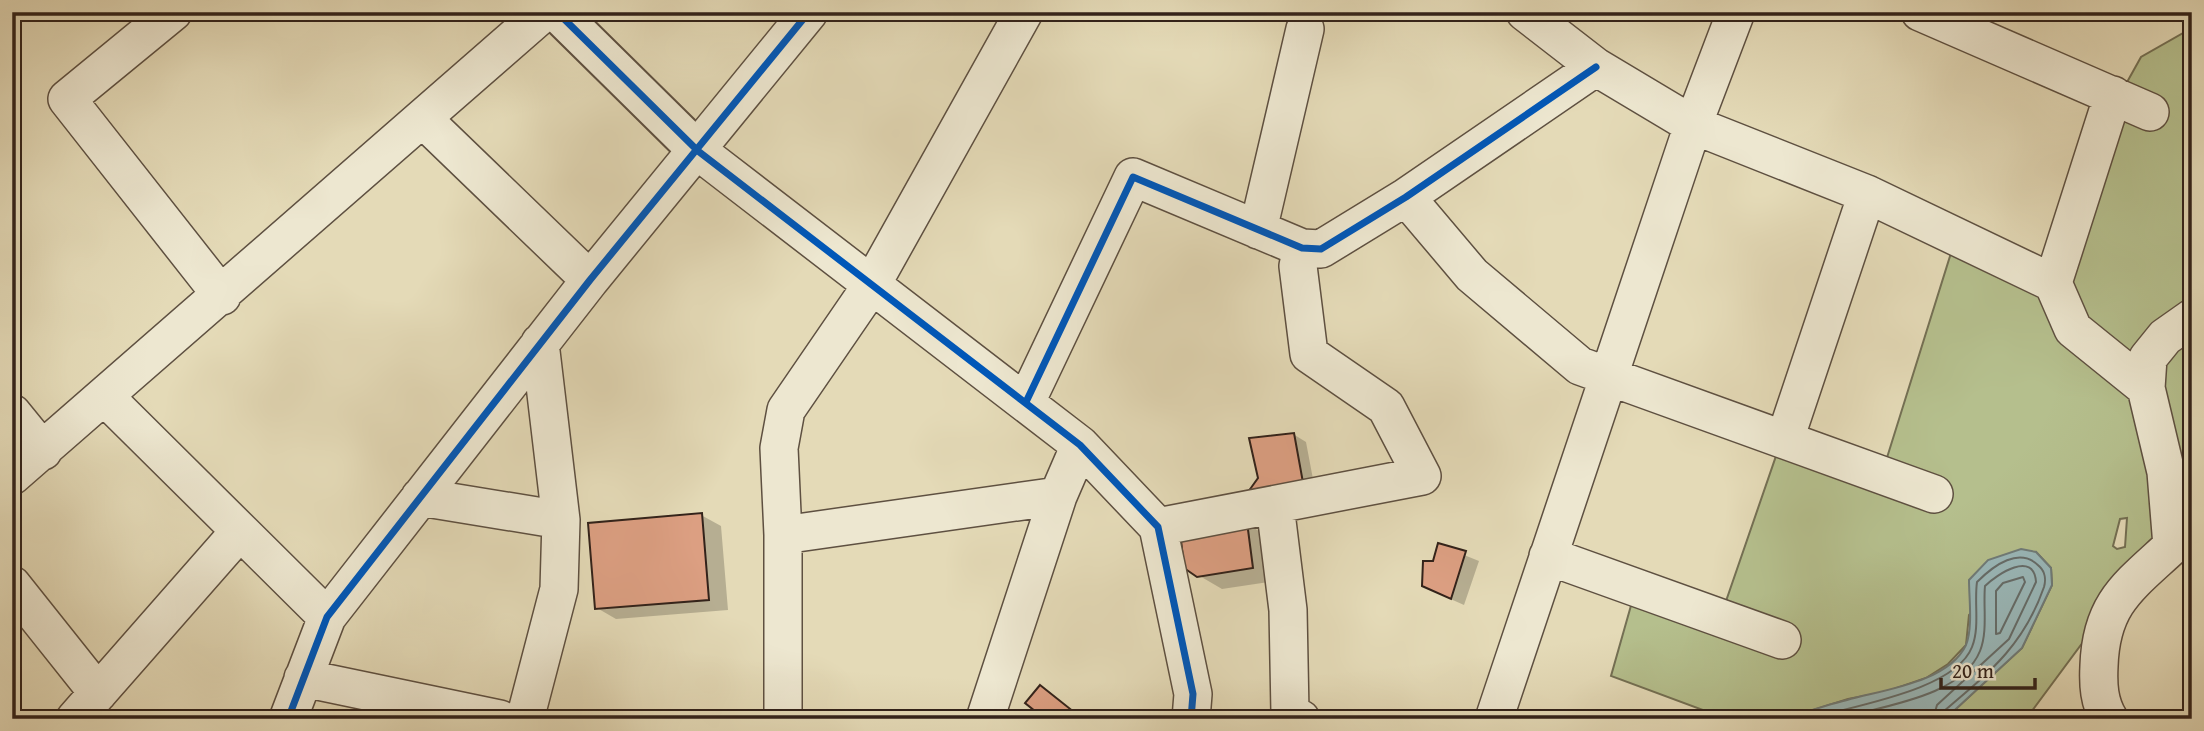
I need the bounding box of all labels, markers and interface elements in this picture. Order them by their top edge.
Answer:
scale bar [1941,647,2036,691]
text: 20 m [1952,655,1994,686]

